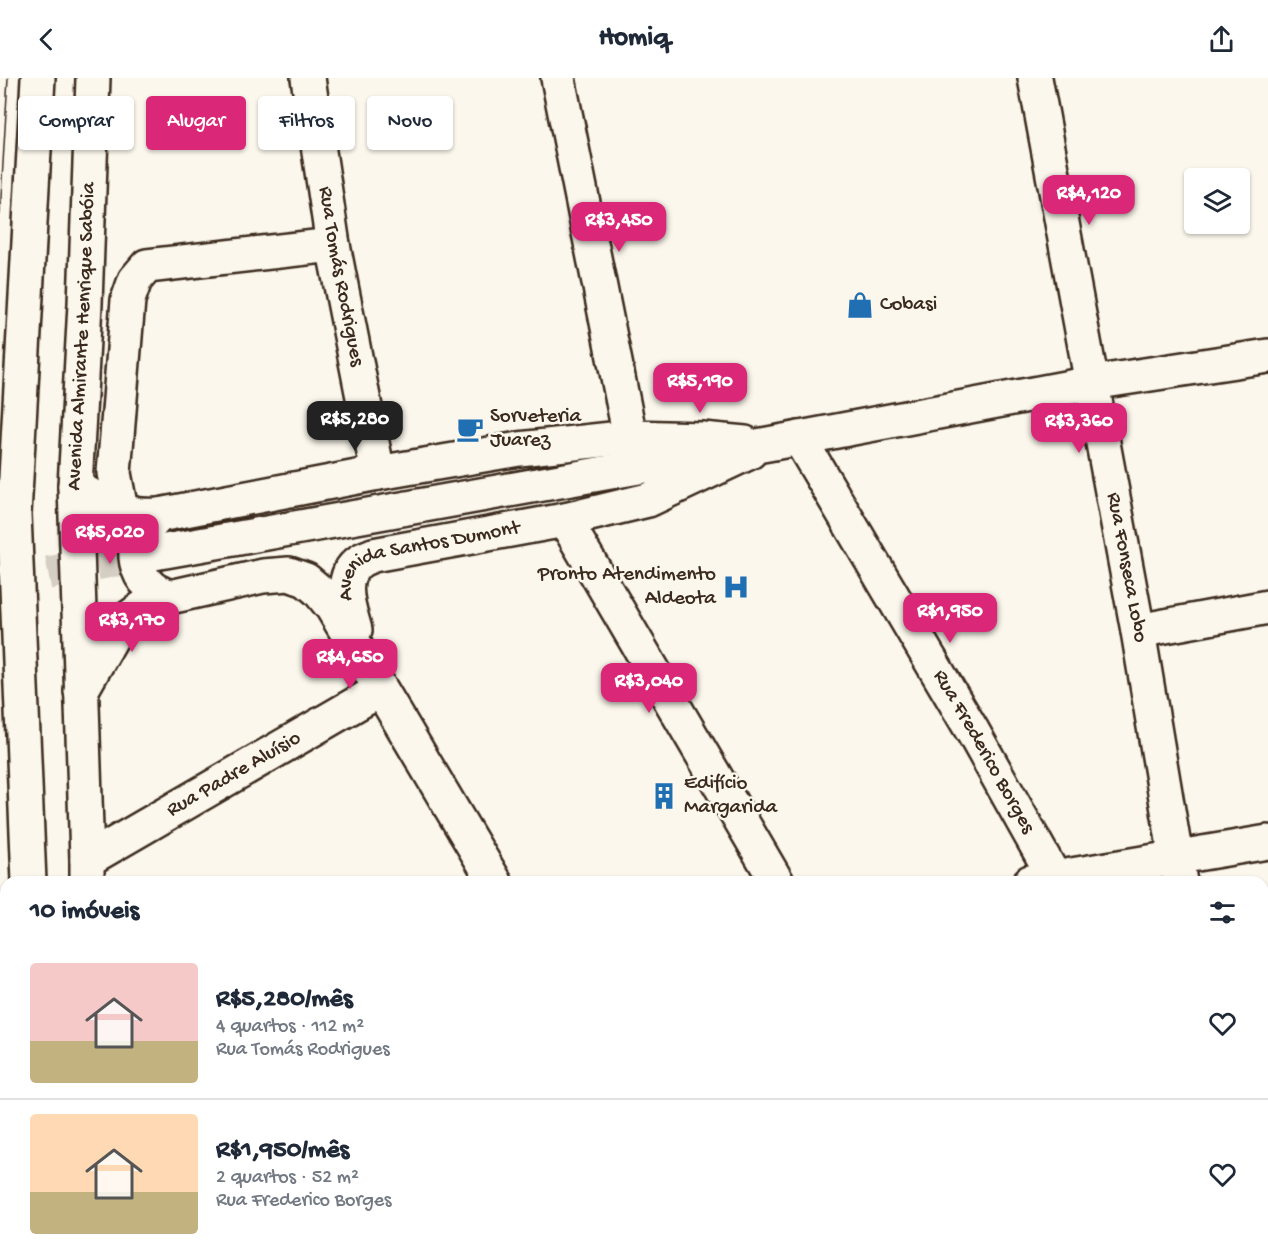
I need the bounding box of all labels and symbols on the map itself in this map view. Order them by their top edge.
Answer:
pin: R$4,120 [1034,175,1144,226]
street label: Avenida Almirante Henrique Sabóia [62,180,102,491]
street label: Rua Tomás Rodrigues [312,185,369,370]
pin: R$3,450 [564,202,674,253]
shop icon: Cobasi [845,290,875,320]
place label: Cobasi [880,293,937,318]
pin: R$5,190 [645,363,755,414]
pin: R$5,280 [300,401,410,452]
pin: R$3,360 [1024,403,1134,454]
place label: Sorveteria Juarez [490,405,583,454]
cafe icon: Sorveteria Juarez [455,414,485,444]
street label: Rua Fonseca Lobo [1100,490,1152,645]
pin: R$5,020 [55,514,165,565]
street label: Avenida Santos Dumont [334,516,524,602]
place label: Pronto Atendimento Aldeota [537,563,717,612]
hospital icon: Pronto Atendimento Aldeota [721,572,751,602]
pin: R$1,950 [895,593,1005,644]
pin: R$3,170 [77,602,187,653]
pin: R$4,650 [295,639,405,690]
pin: R$3,040 [594,663,704,714]
street label: Rua Frederico Borges [927,666,1041,839]
street label: Rua Padre Aluísio [162,726,306,823]
place label: Edifício Margarida [684,772,779,821]
building icon: Edifício Margarida [649,781,679,811]

